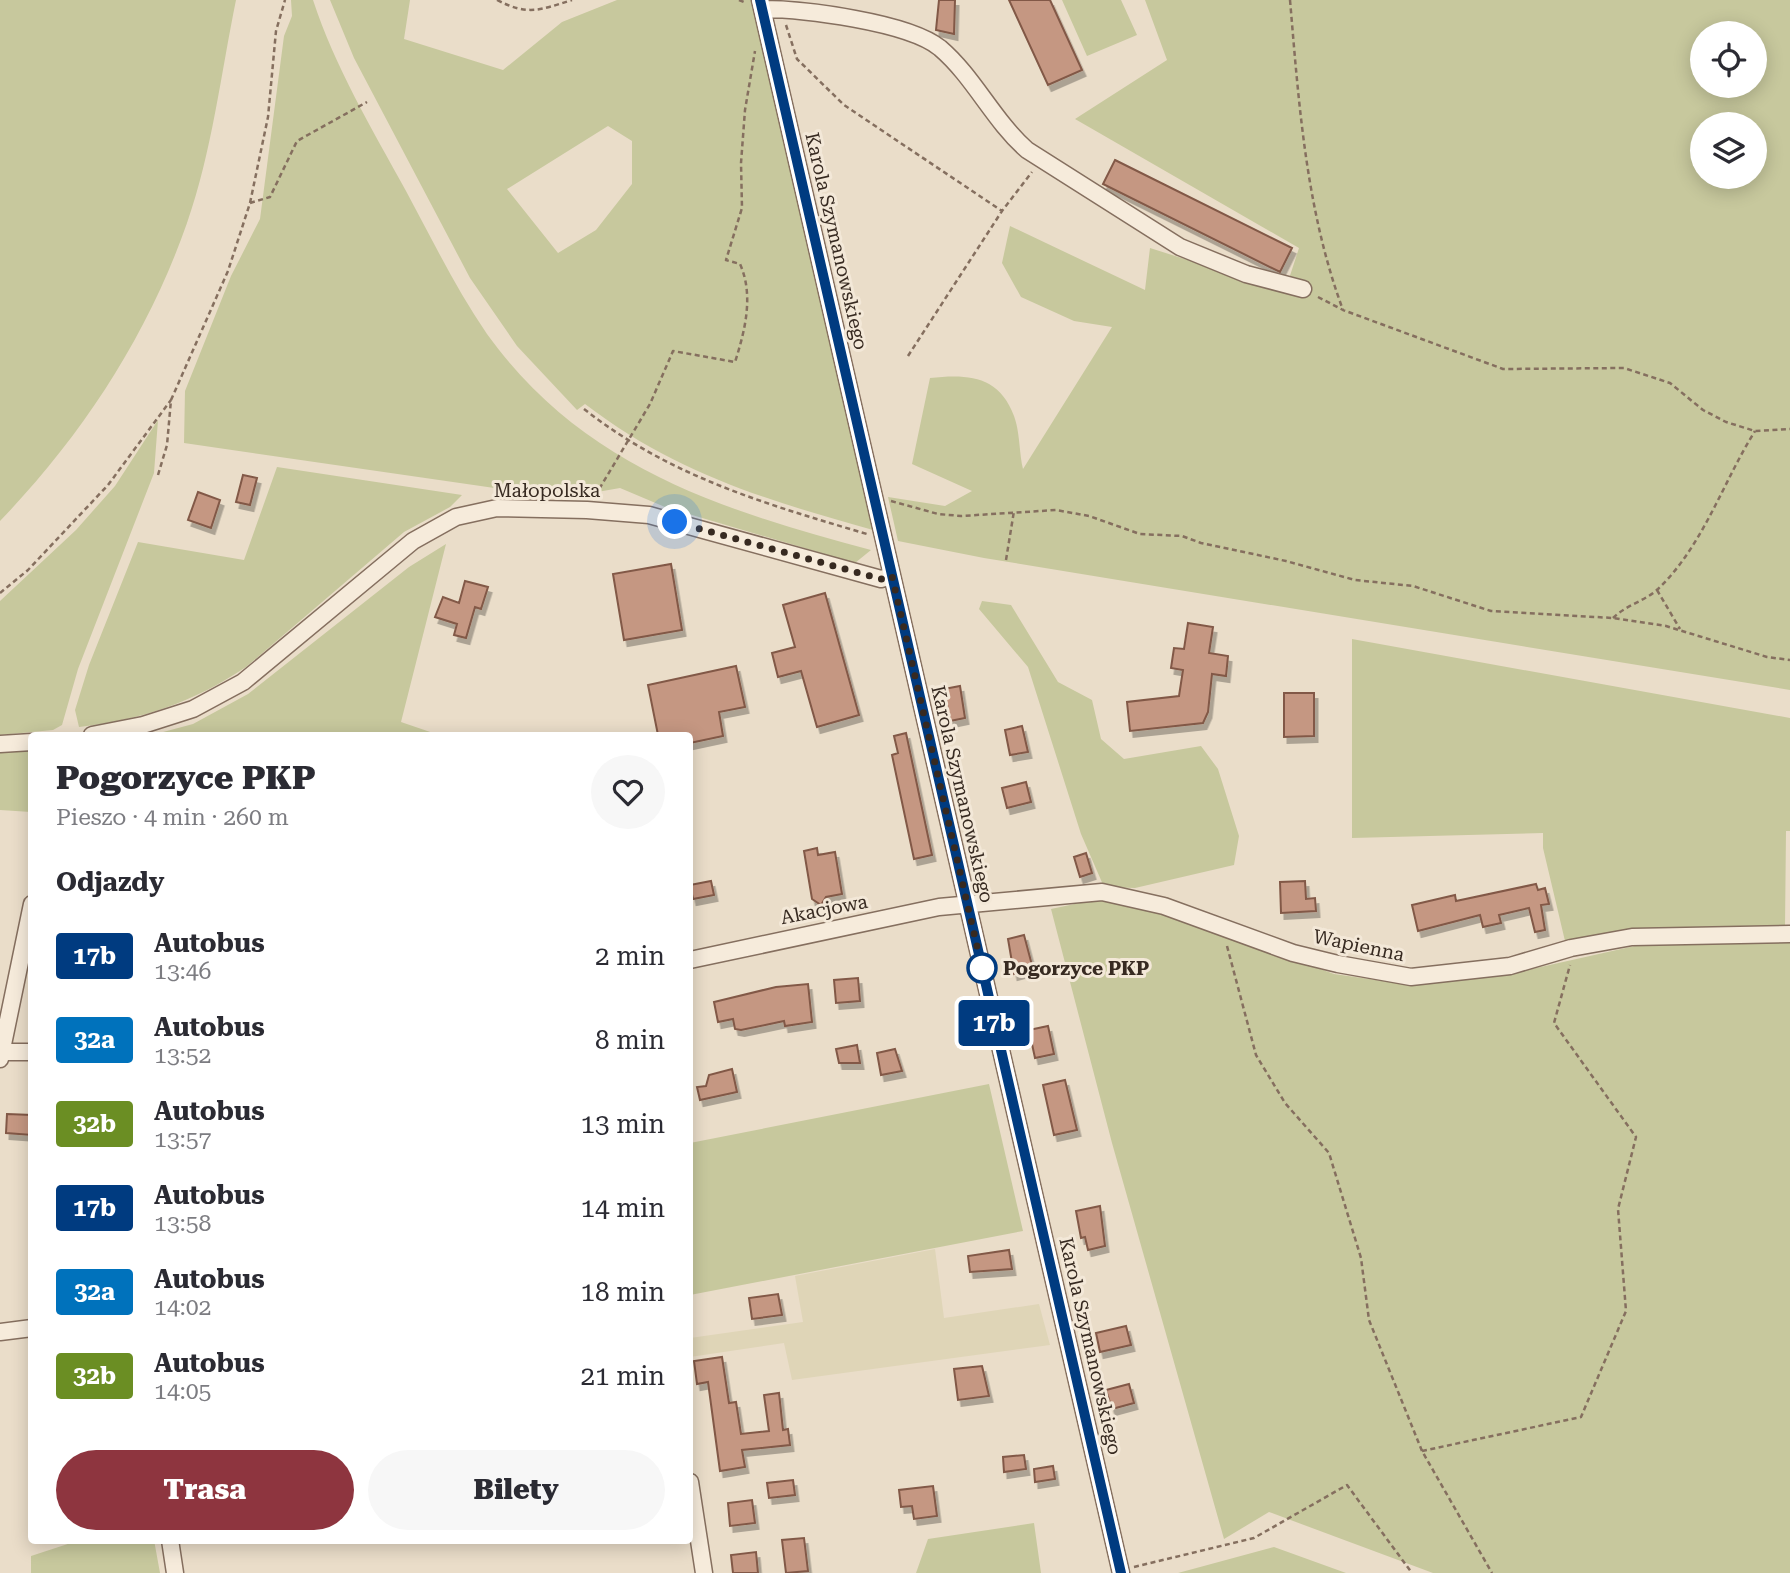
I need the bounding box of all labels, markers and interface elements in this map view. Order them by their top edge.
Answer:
map controls [1690,21,1767,189]
button: locate [1690,21,1767,98]
button: layers [1690,112,1767,189]
street label: Karola Szymanowskiego [800,130,873,352]
street label: Małopolska [494,479,601,502]
your location [657,504,692,539]
street label: Karola Szymanowskiego [926,683,999,905]
button: heart [591,755,665,829]
text: Pogorzyce PKP [56,758,315,797]
text: Pieszo · 4 min · 260 m [56,804,289,831]
text: Odjazdy [56,867,164,897]
street label: Akacjowa [779,890,870,929]
street label: Wapienna [1311,925,1407,967]
text: Autobus [154,928,265,958]
text: 2 min [595,941,665,971]
text: 17b [73,942,116,970]
marker: Pogorzyce PKP [967,953,997,983]
place label: Pogorzyce PKP [1003,957,1149,980]
text: 13:46 [154,958,211,985]
line badge: 17b [954,1000,1034,1046]
text: 17b [973,1009,1015,1037]
text: Autobus [154,1012,265,1042]
text: 8 min [595,1025,665,1055]
text: 32a [74,1026,115,1054]
text: 13:52 [154,1042,211,1069]
text: Autobus [154,1096,265,1126]
text: 13 min [581,1109,665,1139]
text: 32b [73,1110,116,1138]
text: 13:57 [154,1126,211,1153]
text: Autobus [154,1180,265,1210]
text: 14 min [581,1193,665,1223]
text: 17b [73,1194,116,1222]
text: 13:58 [154,1210,211,1237]
street label: Karola Szymanowskiego [1054,1235,1127,1457]
text: Autobus [154,1264,265,1294]
text: 18 min [581,1277,665,1307]
text: 32a [74,1278,115,1306]
text: 14:02 [154,1294,211,1321]
text: Autobus [154,1348,265,1378]
text: 21 min [581,1361,665,1391]
text: 32b [73,1362,116,1390]
text: 14:05 [154,1378,211,1405]
button: Trasa [56,1450,354,1530]
button: Bilety [368,1450,665,1530]

